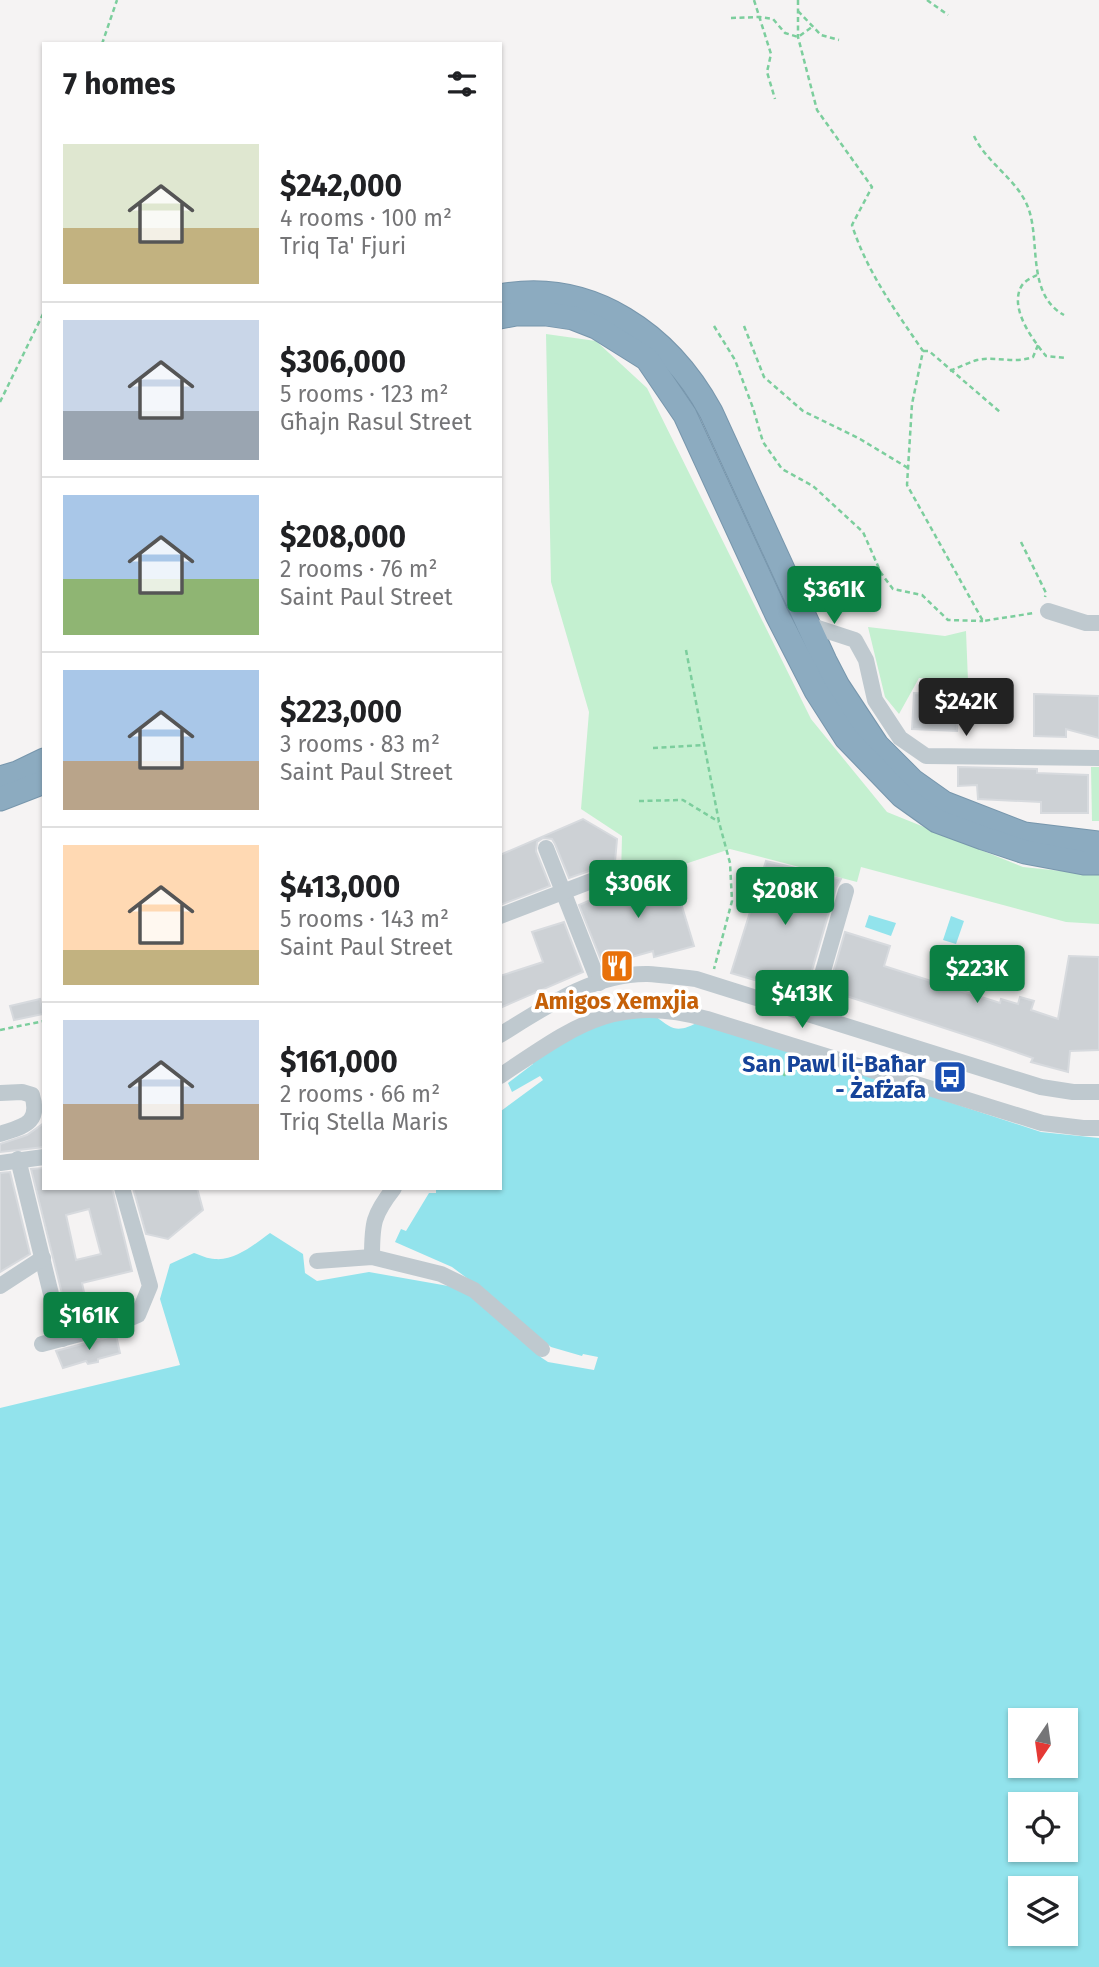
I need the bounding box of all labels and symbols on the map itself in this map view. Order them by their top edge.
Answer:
pin: $361K [785,566,883,626]
pin: $242K [917,678,1015,738]
pin: $306K [589,860,687,920]
pin: $208K [736,867,834,927]
pin: $223K [928,946,1026,1005]
restaurant icon: Amigos Xemxjia [598,947,636,985]
pin: $413K [753,970,851,1030]
place label: Amigos Xemxjia [534,987,699,1015]
place label: San Pawl il-Baħar - Żafżafa [742,1050,927,1104]
bus stop icon: San Pawl il-Baħar - Żafżafa [931,1058,969,1096]
pin: $161K [40,1292,138,1352]
north arrow [1008,1708,1078,1778]

